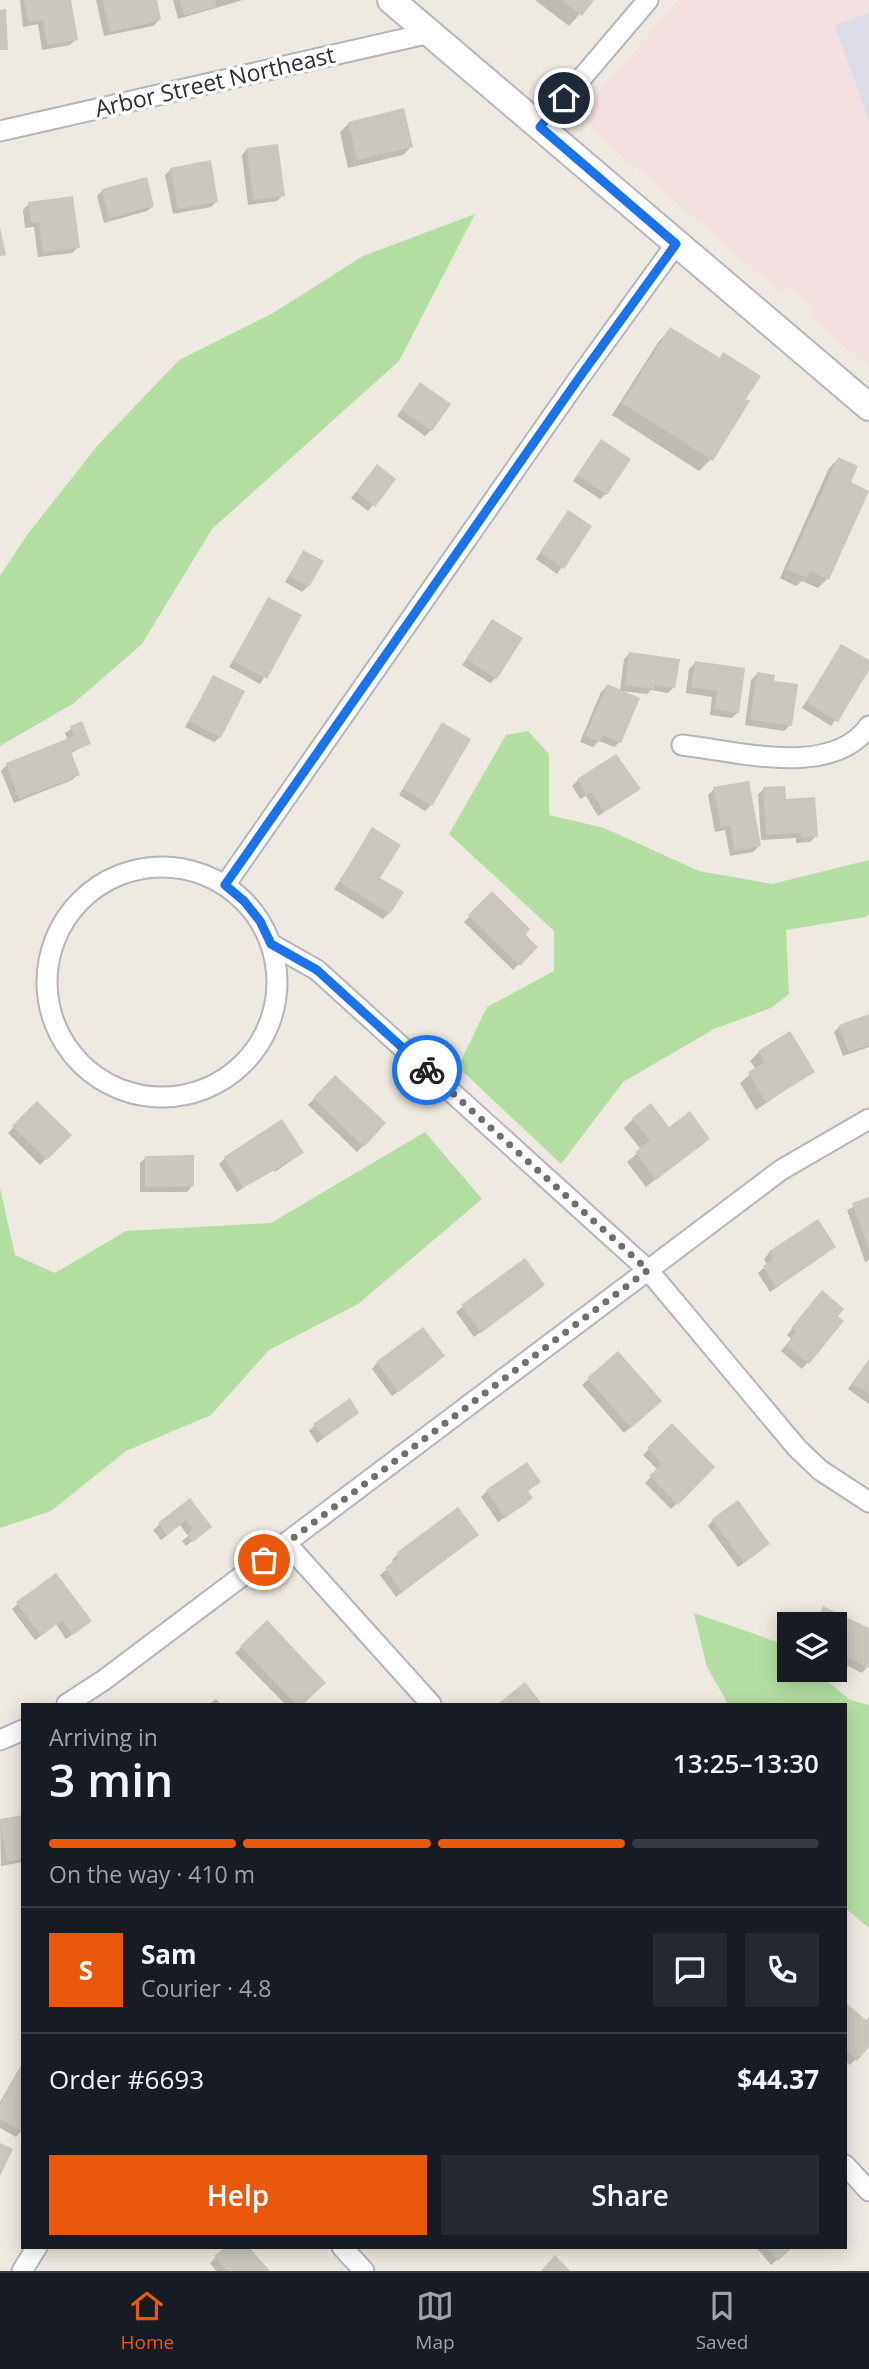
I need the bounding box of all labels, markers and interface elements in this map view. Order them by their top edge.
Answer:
street label: Arbor Street Northeast [92,38,338,124]
pin [534,68,594,128]
icon: home [545,79,583,117]
courier [392,1035,462,1105]
icon: bike [408,1051,446,1089]
pin [234,1530,294,1590]
icon: bag [245,1541,283,1579]
map controls [777,1612,847,1682]
button: layers [777,1612,847,1682]
text: Arriving in [49,1721,158,1753]
text: 13:25–13:30 [673,1745,819,1781]
text: 3 min [49,1748,173,1810]
text: On the way · 410 m [49,1858,255,1890]
button: chat [653,1933,727,2007]
button: phone [745,1933,819,2007]
text: Sam [141,1936,197,1972]
text: S [79,1952,93,1988]
text: Courier · 4.8 [141,1972,271,2004]
text: Order #6693 [49,2061,204,2097]
text: $44.37 [737,2061,819,2097]
button: Help [49,2155,427,2235]
button: Share [441,2155,819,2235]
tab: Home [121,2287,174,2355]
tab: Map [415,2287,455,2355]
tab: Saved [696,2287,748,2355]

